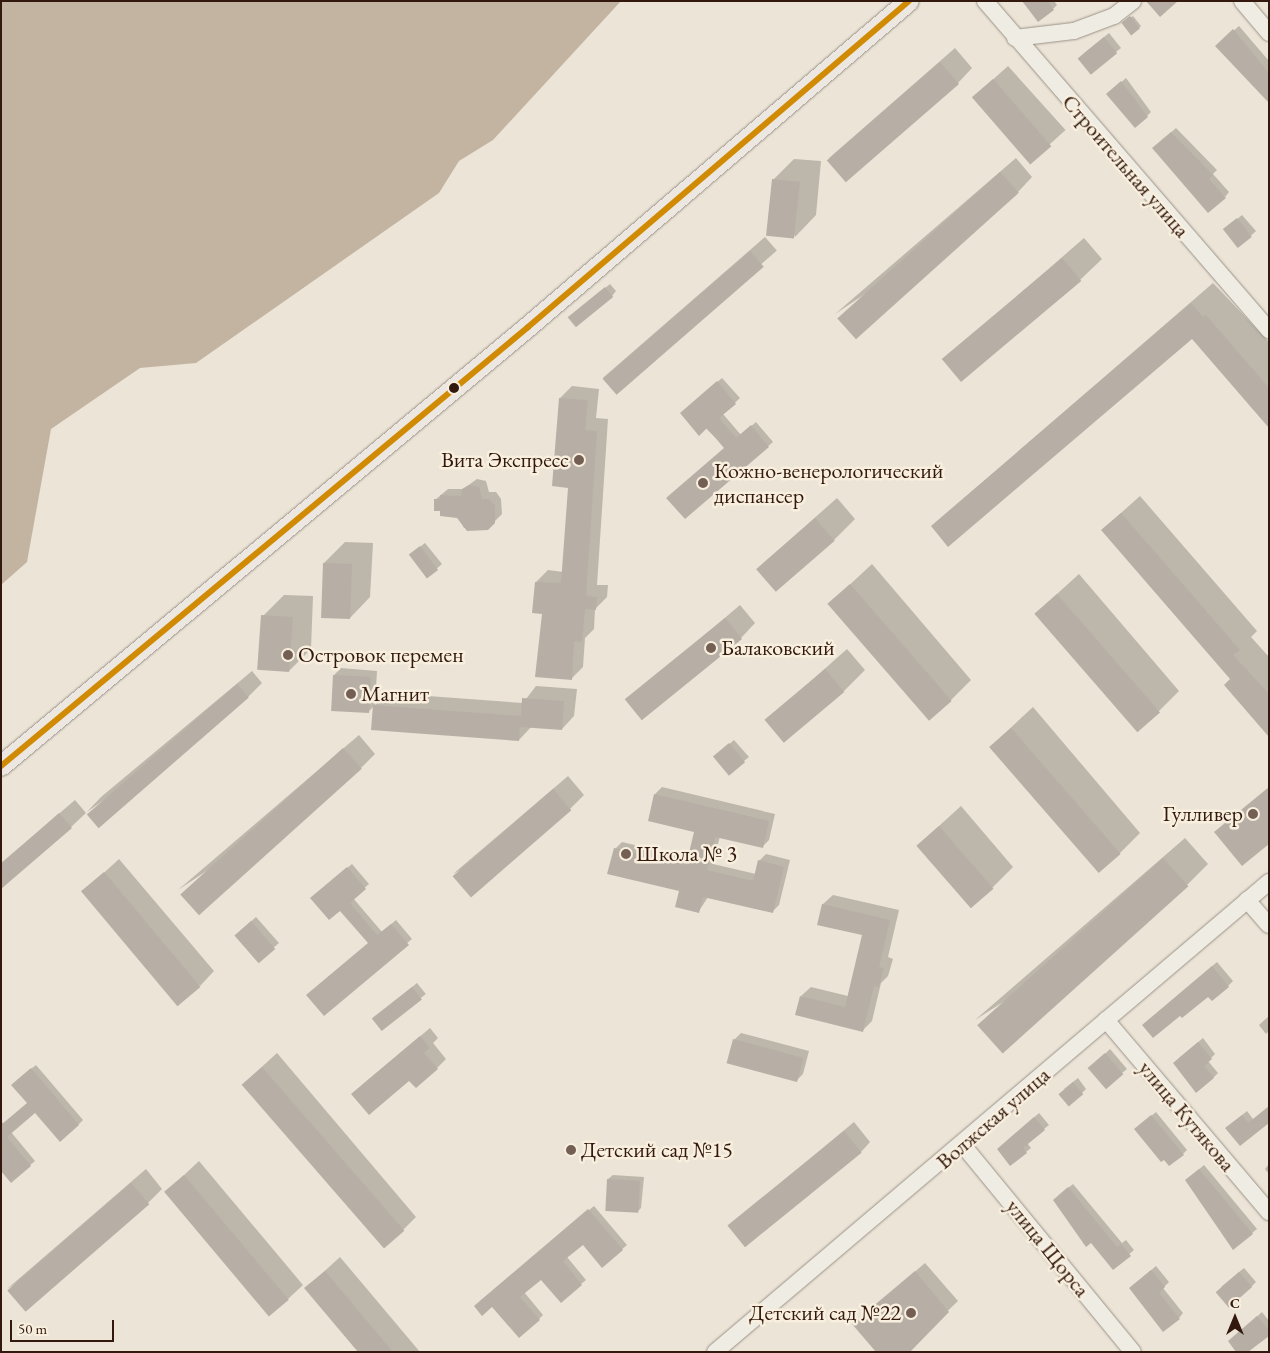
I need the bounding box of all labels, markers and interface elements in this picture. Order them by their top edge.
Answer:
street label: Строительная улица [1057,89,1195,243]
unlabelled marker [449,383,459,393]
place label: Вита Экспресс [441,447,569,473]
marker: Вита Экспресс [573,454,585,466]
place label: Кожно-венерологический диспансер [714,457,943,508]
marker: Кожно-венерологический диспансер [696,476,710,490]
place label: Балаковский [721,635,835,661]
place label: Островок перемен [298,642,464,668]
marker: Балаковский [705,642,717,654]
marker: Островок перемен [282,649,294,661]
place label: Магнит [361,681,429,707]
marker: Магнит [345,688,357,700]
place label: Гулливер [1163,801,1243,827]
marker: Гулливер [1247,808,1259,820]
place label: Школа № 3 [636,841,737,867]
marker: Школа № 3 [620,848,632,860]
street label: улица Кутякова [1133,1055,1241,1177]
street label: Волжская улица [931,1061,1055,1175]
place label: Детский сад №15 [581,1137,733,1163]
marker: Детский сад №15 [565,1144,577,1156]
street label: улица Щорса [1001,1194,1095,1302]
north arrow [1210,1293,1260,1343]
text: С [1230,1294,1240,1312]
place label: Детский сад №22 [749,1300,901,1326]
marker: Детский сад №22 [905,1307,917,1319]
scale bar [12,1310,116,1342]
text: 50 m [18,1319,47,1338]

